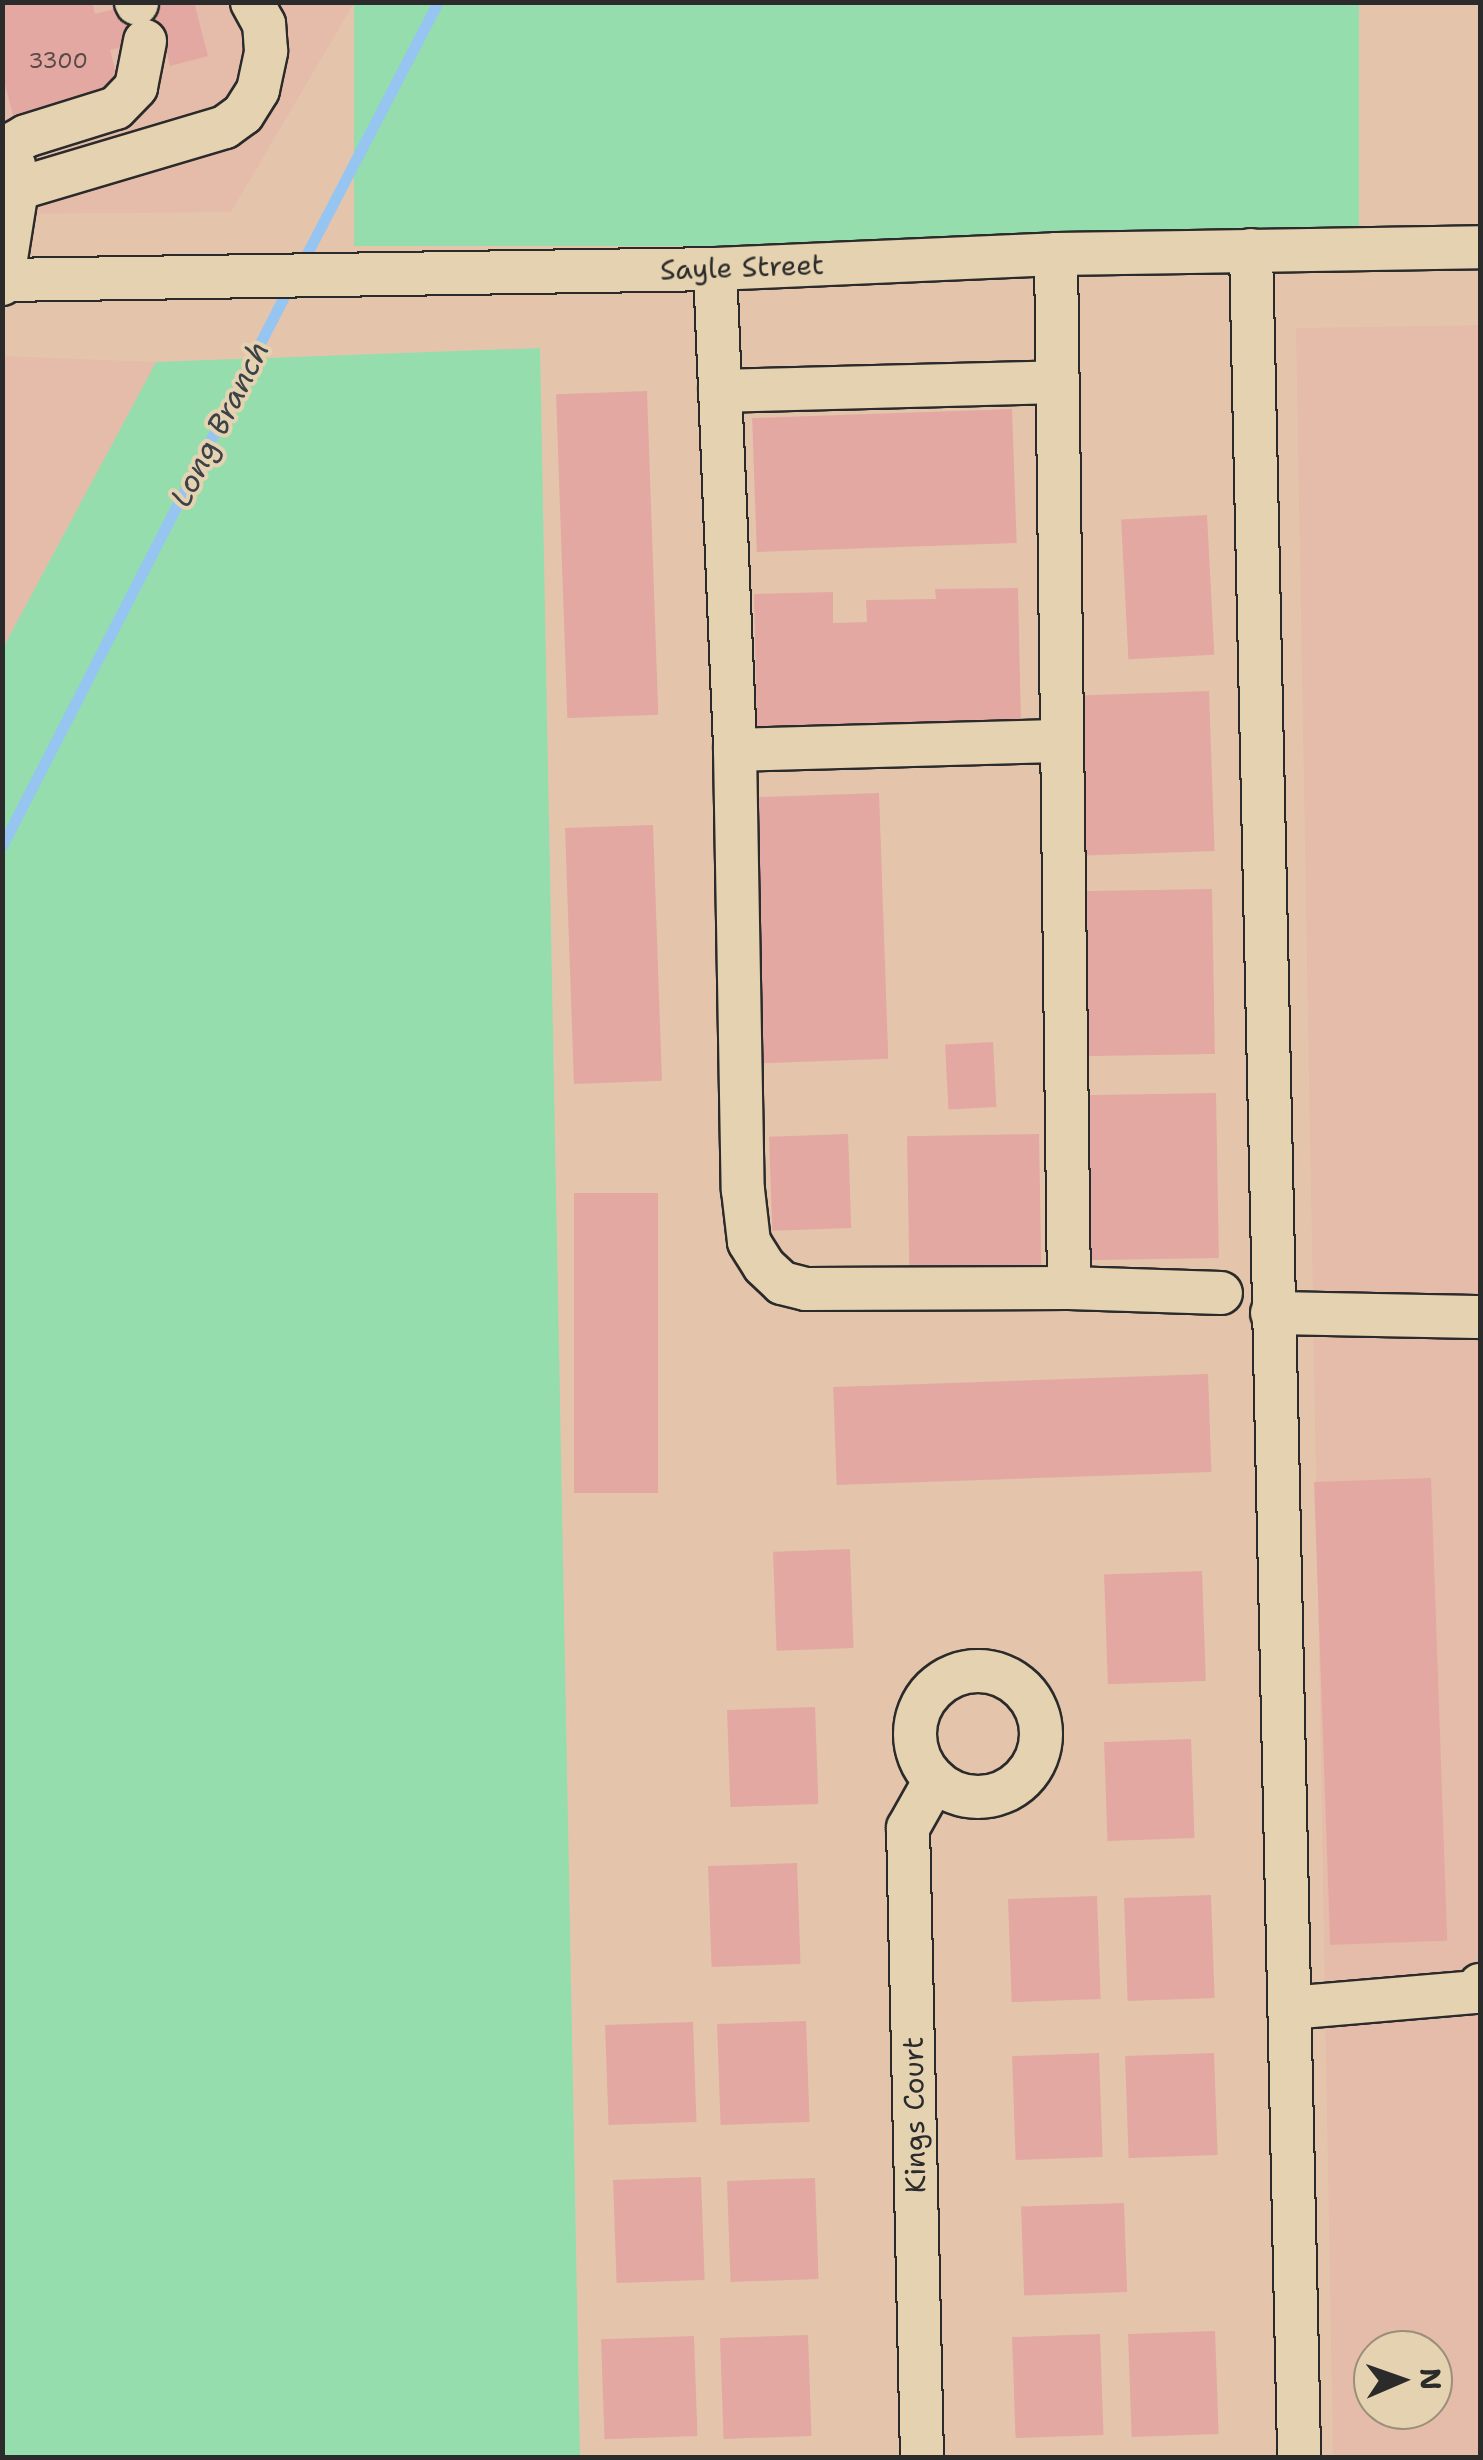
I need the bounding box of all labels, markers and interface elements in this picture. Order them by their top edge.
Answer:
house number: 3300 [28,48,88,74]
street label: Sayle Street [659,247,825,287]
water label: Long Branch [163,335,277,513]
street label: Kings Court [896,2036,932,2194]
north arrow [1353,2330,1453,2430]
text: N [1412,2367,1450,2391]

